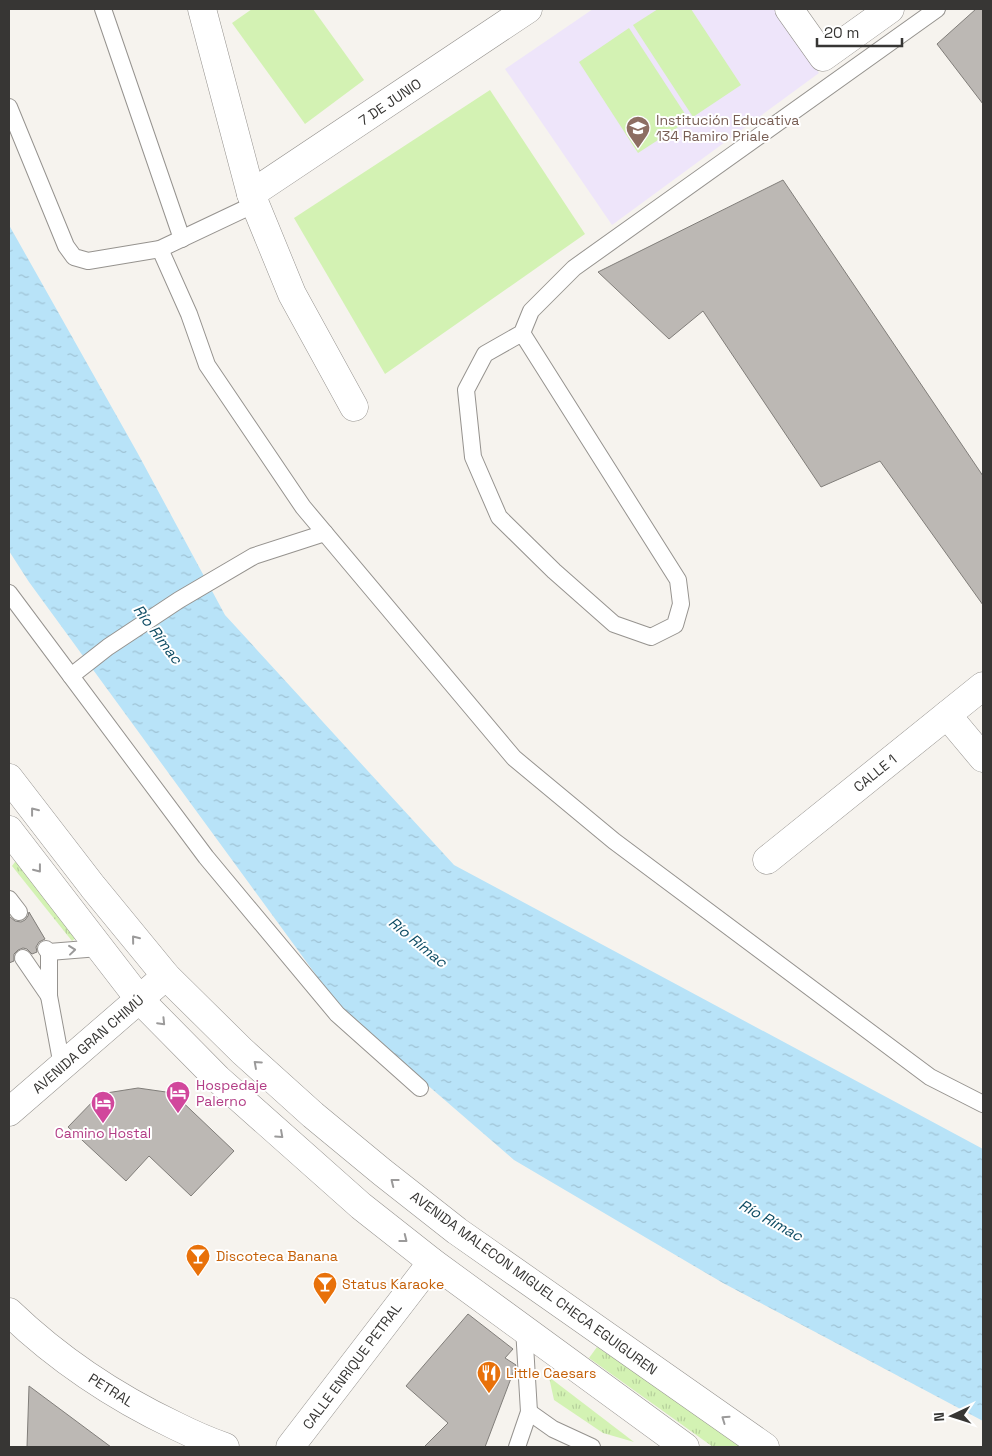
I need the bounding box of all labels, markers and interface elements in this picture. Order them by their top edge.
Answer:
scale bar [817,15,902,47]
text: 20 m [824,23,859,42]
street label: 7 DE JUNIO [355,74,425,130]
place label: Institución Educativa 134 Ramiro Priale [656,111,799,145]
school or university icon: Institución Educativa 134 Ramiro Priale [625,115,651,149]
water label: Río Rímac [129,600,187,668]
street label: CALLE 1 [850,750,900,796]
one-way arrow [32,808,40,817]
one-way arrow [33,863,41,872]
water label: Río Rímac [385,913,452,972]
one-way arrow [132,935,141,944]
one-way arrow [68,945,76,956]
street label: AVENIDA GRAN CHIMÚ [29,991,147,1097]
one-way arrow [156,1017,165,1026]
one-way arrow [254,1061,263,1070]
place label: Hospedaje Palerno [196,1076,267,1110]
hotel icon: Hospedaje Palerno [165,1080,191,1114]
hotel icon: Camino Hostal [90,1090,116,1124]
place label: Camino Hostal [55,1124,151,1142]
one-way arrow [274,1129,283,1138]
one-way arrow [391,1179,400,1187]
street label: AVENIDA MALECON MIGUEL CHECA EGUIGUREN [407,1187,661,1379]
water label: Río Rímac [736,1195,807,1246]
one-way arrow [398,1234,407,1242]
bar icon: Discoteca Banana [185,1243,211,1277]
place label: Discoteca Banana [216,1247,338,1265]
bar icon: Status Karaoke [312,1271,338,1305]
place label: Status Karaoke [342,1275,444,1293]
street label: CALLE ENRIQUE PETRAL [298,1299,406,1433]
restaurant icon: Little Caesars [476,1360,502,1394]
place label: Little Caesars [506,1364,596,1382]
street label: PETRAL [85,1369,137,1411]
north arrow [927,1391,977,1441]
text: N [930,1412,948,1422]
one-way arrow [721,1416,731,1425]

